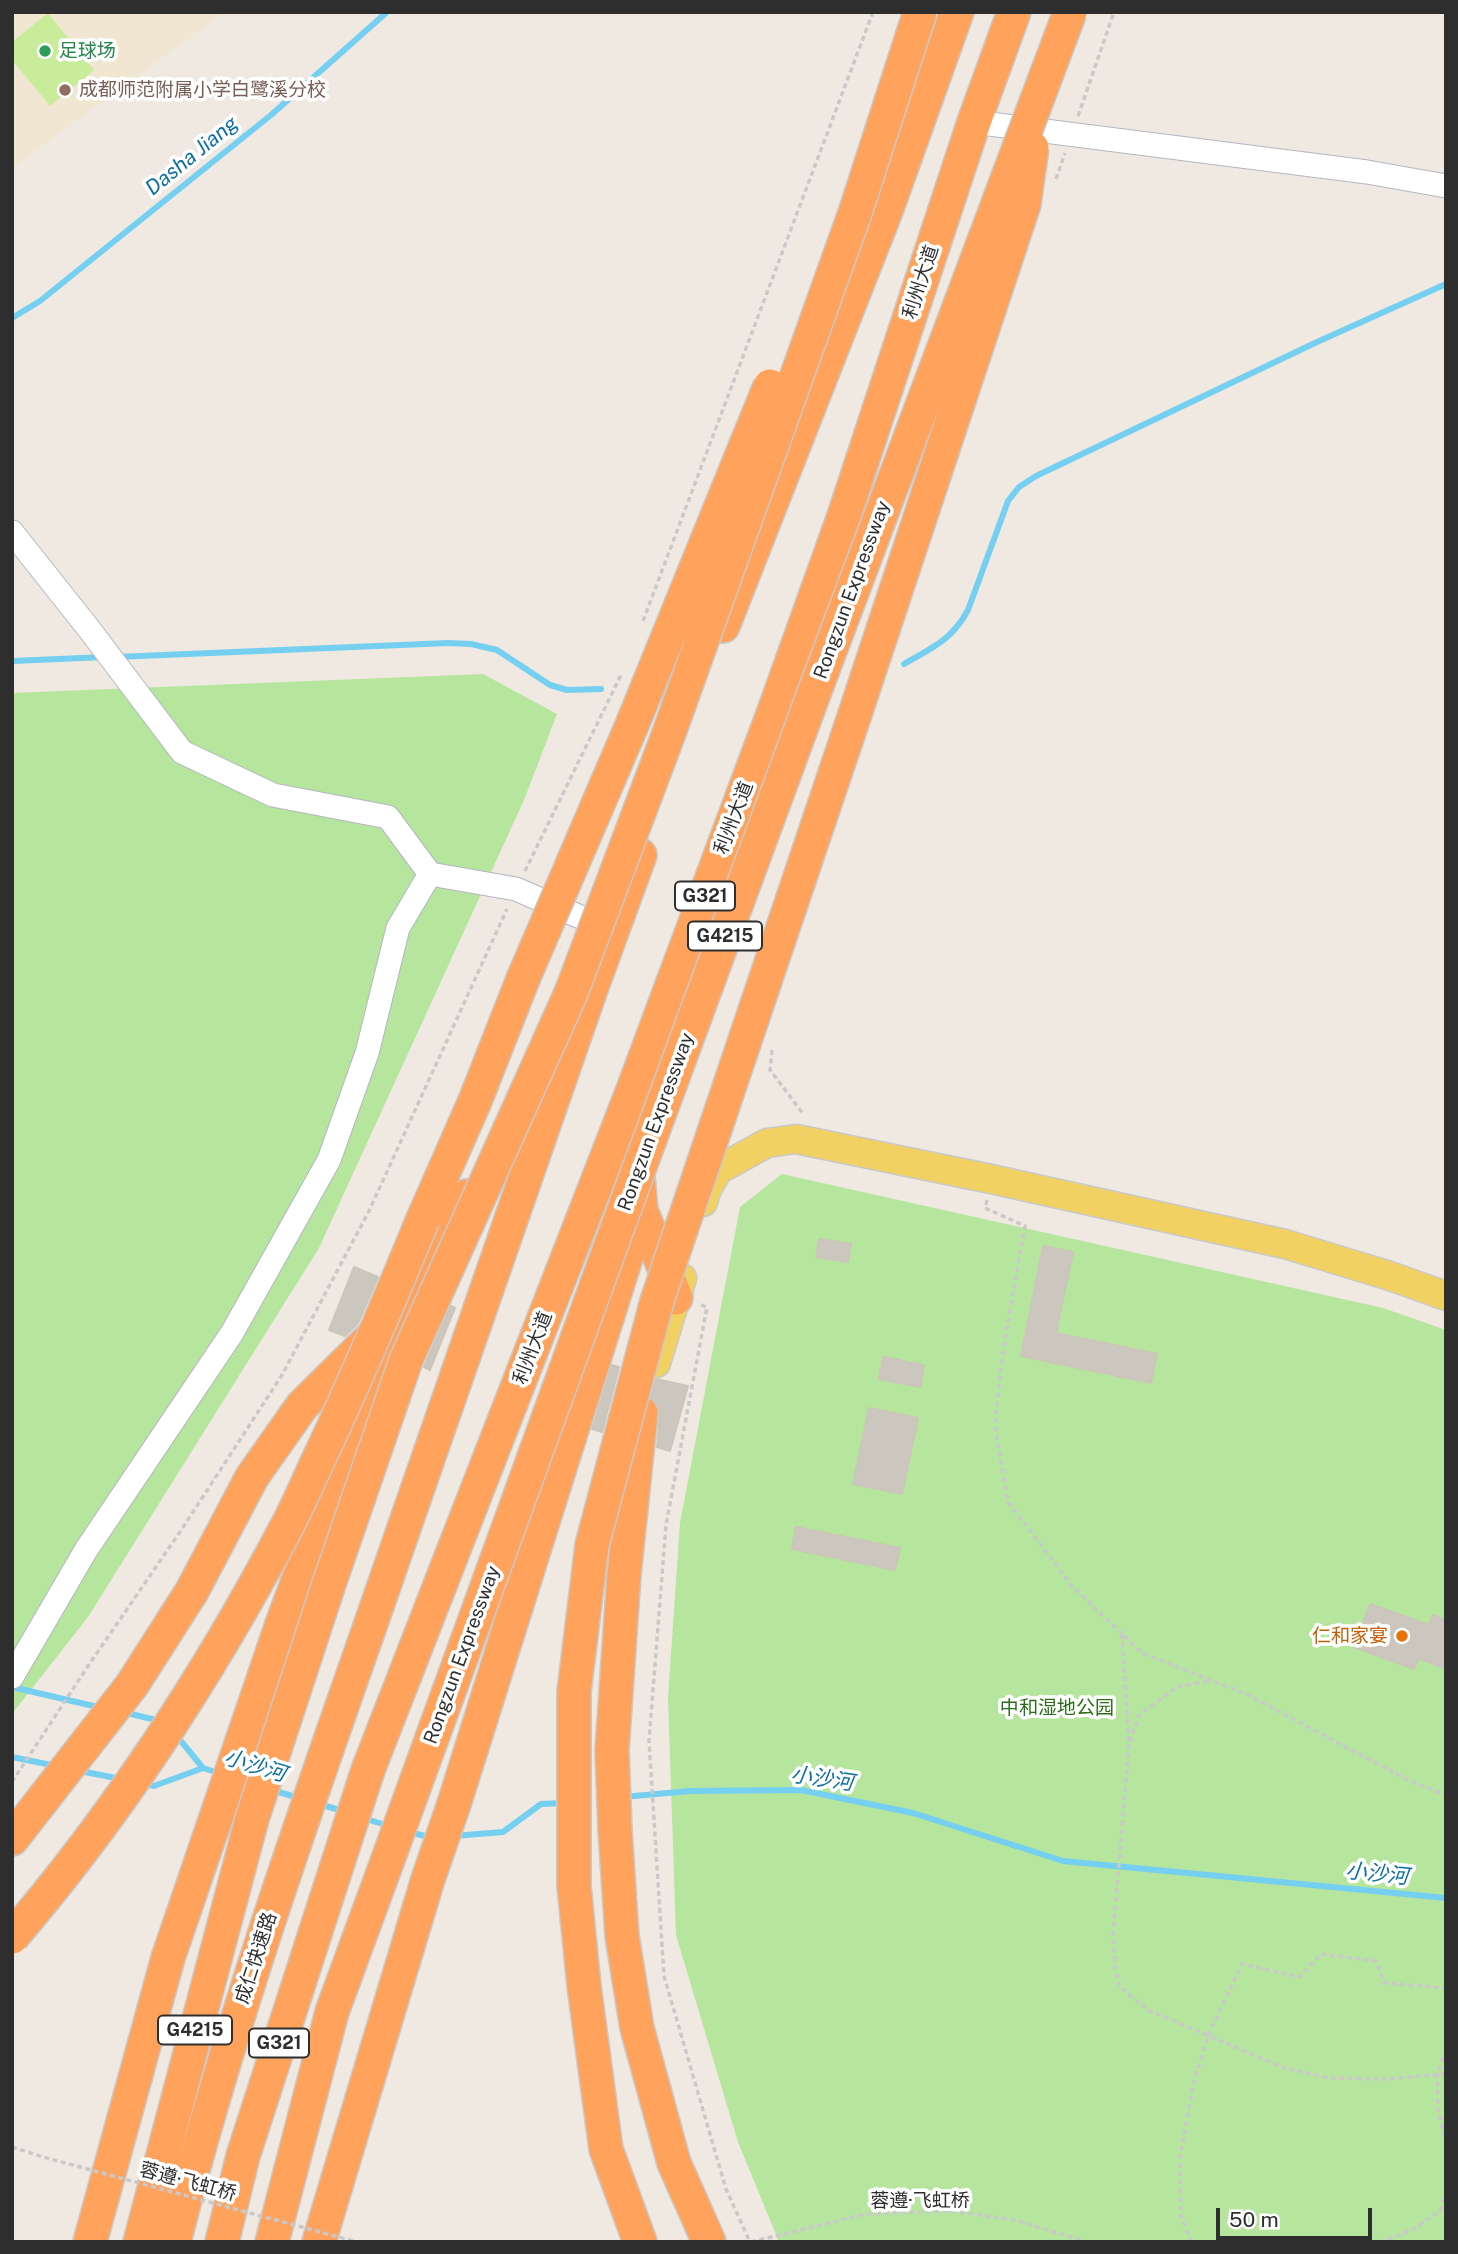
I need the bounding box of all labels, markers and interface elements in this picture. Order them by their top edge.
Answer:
place label: 足球场 [59,40,116,62]
marker: 足球场 [37,43,53,59]
place label: 成都师范附属小学白鹭溪分校 [79,79,326,101]
marker: 成都师范附属小学白鹭溪分校 [57,82,73,98]
water label: Dasha Jiang [141,111,243,201]
street label: 利州大道 [898,242,944,322]
street label: Rongzun Expressway [809,498,895,682]
street label: 利州大道 [710,778,758,858]
road number: G321 [675,882,735,911]
road number: G4215 [688,922,762,951]
street label: Rongzun Expressway [613,1030,699,1214]
street label: 利州大道 [509,1308,557,1388]
street label: Rongzun Expressway [419,1563,505,1747]
place label: 仁和家宴 [1312,1625,1388,1647]
marker: 仁和家宴 [1394,1628,1410,1644]
park label: 中和湿地公园 [1000,1697,1114,1719]
water label: 小沙河 [221,1745,289,1787]
water label: 小沙河 [789,1762,855,1796]
water label: 小沙河 [1344,1858,1410,1890]
street label: 成仁快速路 [230,1909,282,2007]
road number: G4215 [158,2016,232,2044]
road number: G321 [249,2028,309,2057]
street label: 蓉遵·飞虹桥 [137,2158,239,2206]
street label: 蓉遵·飞虹桥 [870,2190,970,2212]
scale bar [1220,2194,1376,2238]
text: 50 m [1229,2207,1279,2232]

